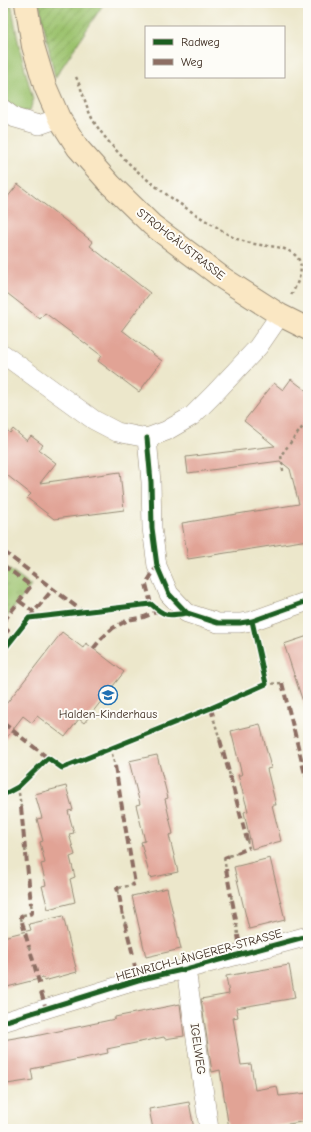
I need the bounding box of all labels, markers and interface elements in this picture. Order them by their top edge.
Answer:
legend [145,26,285,78]
text: Radweg [181,35,220,49]
text: Weg [181,55,203,69]
street label: STROHGÄUSTRASSE [134,205,228,283]
school or university icon: Halden-Kinderhaus [97,684,119,706]
place label: Halden-Kinderhaus [59,707,157,721]
street label: HEINRICH-LÄNGERER-STRASSE [114,926,284,984]
street label: IGELWEG [187,1022,209,1076]

